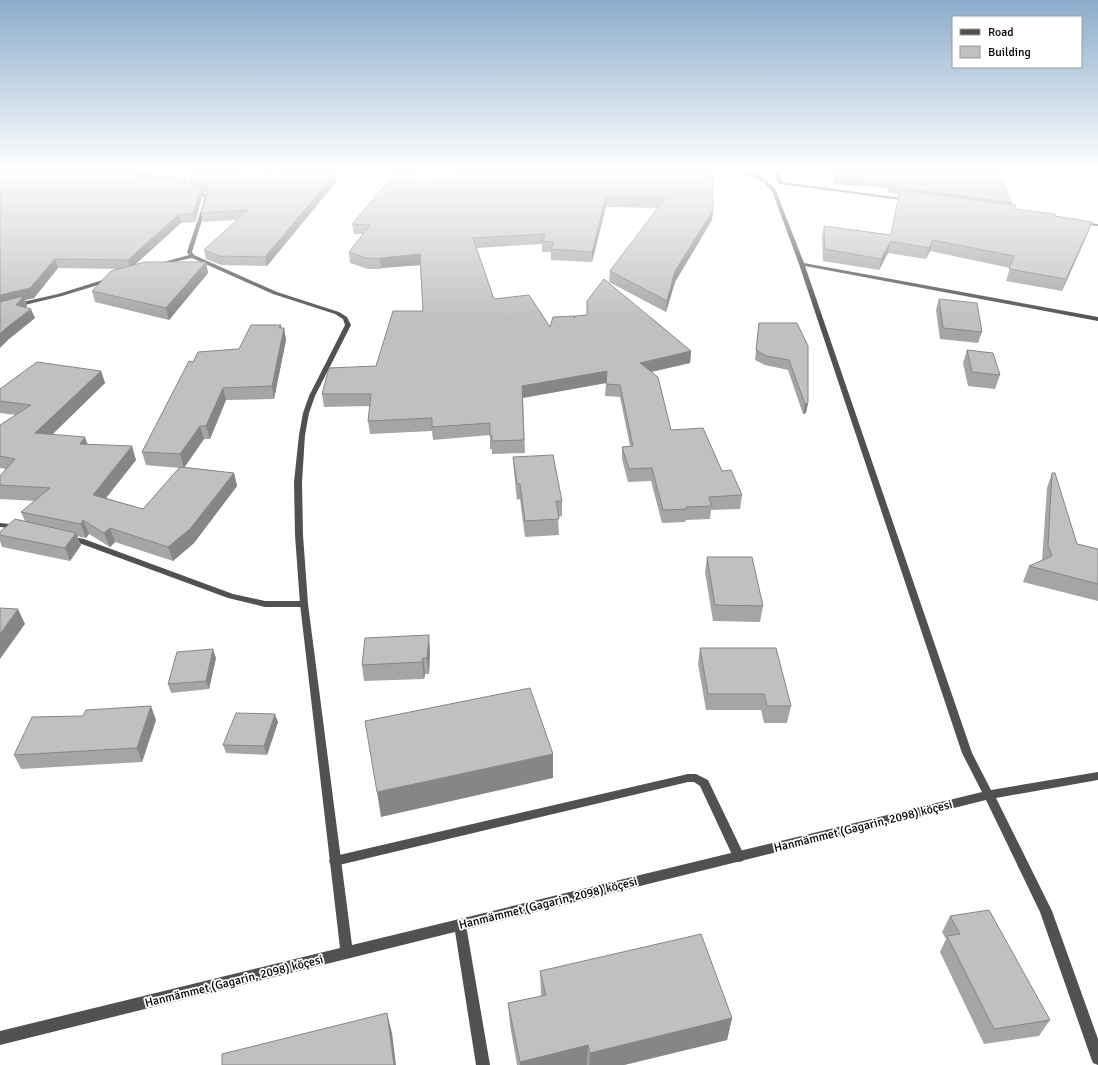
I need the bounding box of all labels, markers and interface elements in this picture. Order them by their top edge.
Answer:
legend [952,16,1082,68]
text: Road [988,25,1014,40]
text: Building [988,45,1031,60]
street label: Hanmämmet (Gagarin, 2098) köçesi [772,797,954,856]
street label: Hanmämmet (Gagarin, 2098) köçesi [457,874,639,933]
street label: Hanmämmet (Gagarin, 2098) köçesi [143,952,325,1011]

